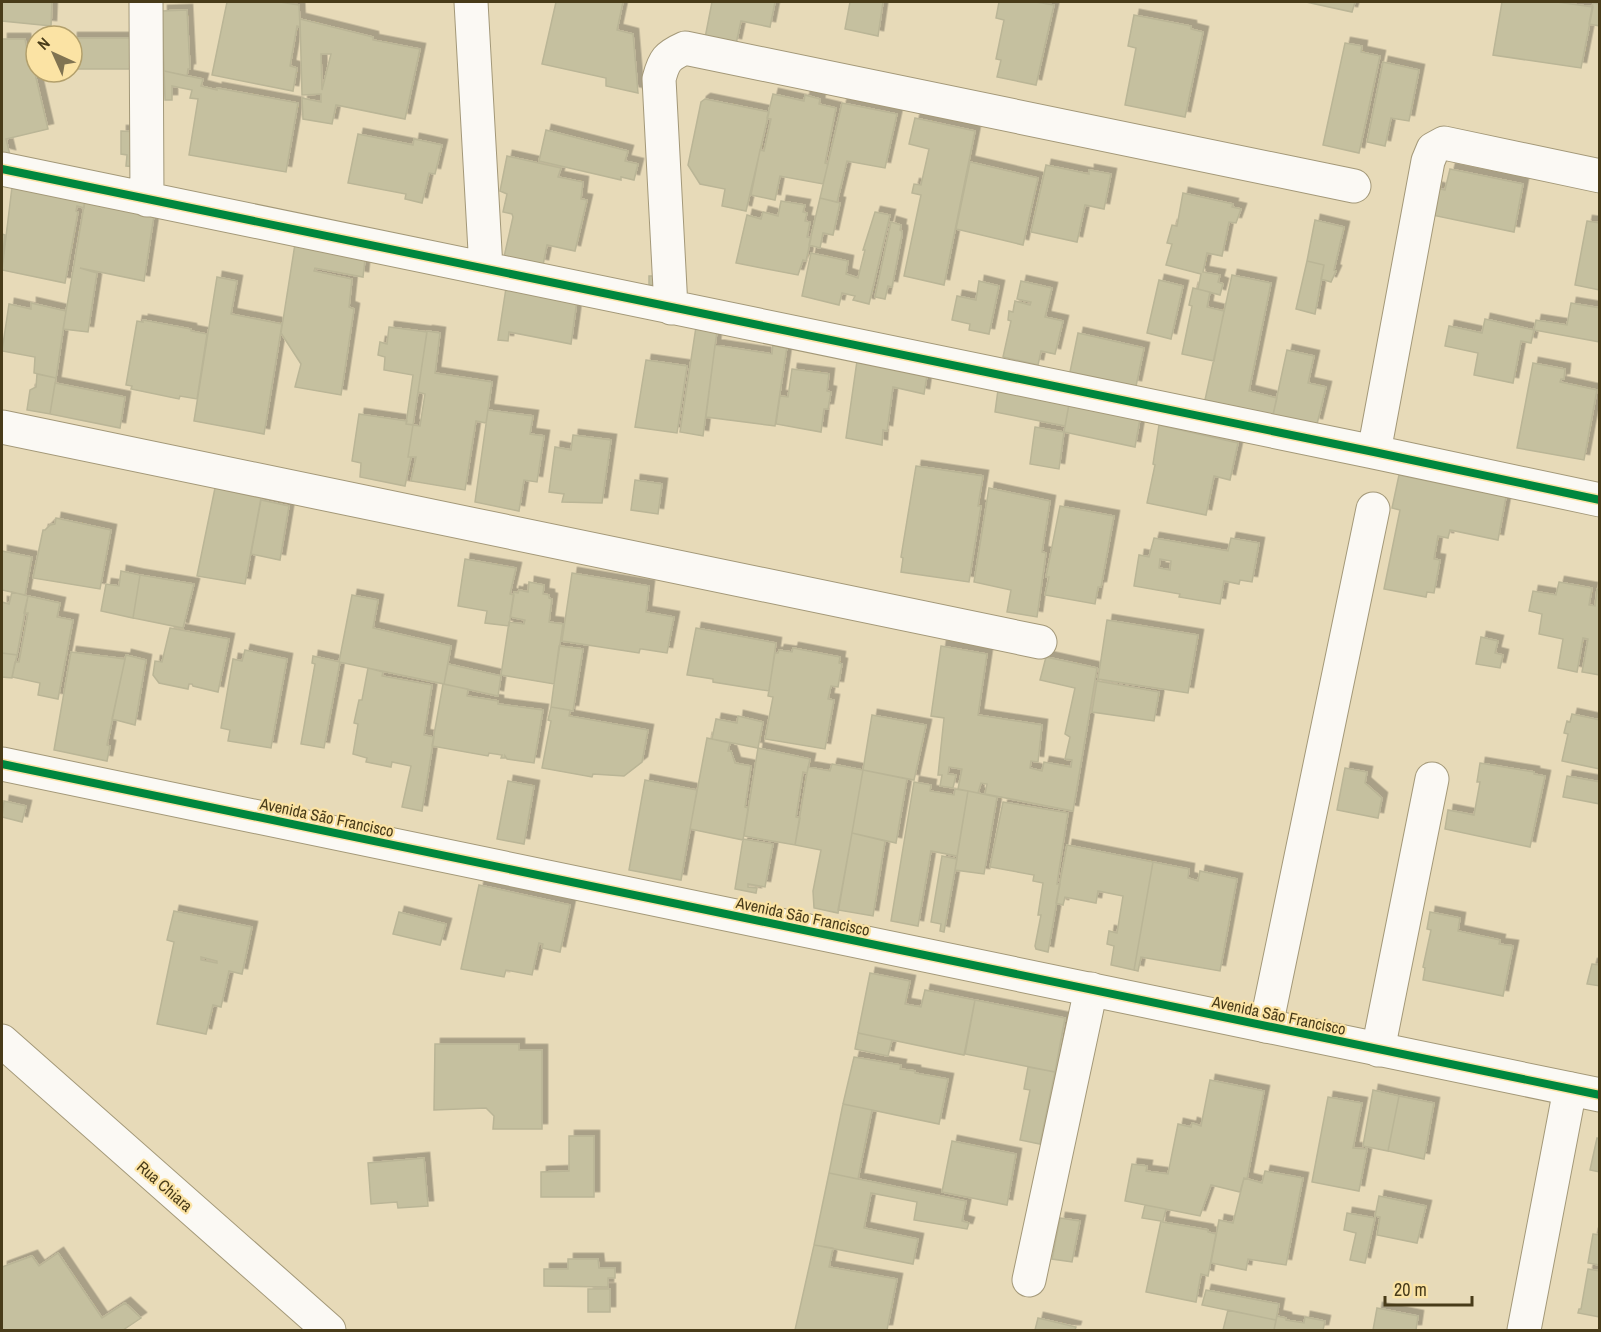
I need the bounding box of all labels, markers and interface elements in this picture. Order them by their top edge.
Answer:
north arrow [24,24,84,84]
text: N [32,32,55,55]
street label: Avenida São Francisco [257,792,396,842]
street label: Avenida São Francisco [733,891,872,941]
street label: Avenida São Francisco [1209,990,1348,1040]
street label: Rua Chiara [132,1156,198,1217]
scale bar [1385,1269,1472,1307]
text: 20 m [1394,1277,1427,1302]

